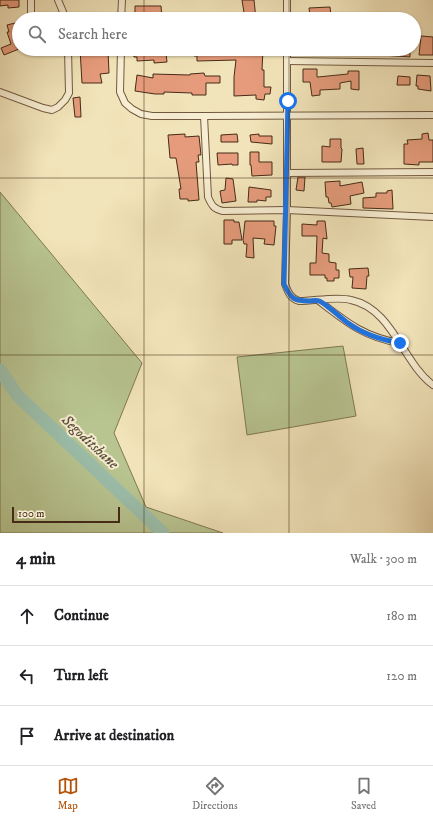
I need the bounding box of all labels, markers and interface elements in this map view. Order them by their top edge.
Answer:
search box [12,12,421,56]
icon: search [26,23,48,45]
text: Search here [58,25,127,44]
route start [279,92,297,110]
route end [391,334,409,352]
water label: Segoditshane [57,410,123,474]
scale bar [12,505,120,524]
text: 100 m [18,507,44,521]
text: 4 min [16,548,55,570]
text: Walk · 300 m [350,551,417,567]
icon: ahead [16,605,38,627]
text: Continue [54,606,109,625]
text: 180 m [386,608,417,624]
icon: left [16,665,38,687]
text: Turn left [54,666,108,685]
text: 120 m [386,668,417,684]
icon: arrive [16,725,38,747]
text: Arrive at destination [54,726,174,745]
tab: Map [57,775,79,813]
tab: Directions [192,775,238,813]
tab: Saved [351,775,376,813]

